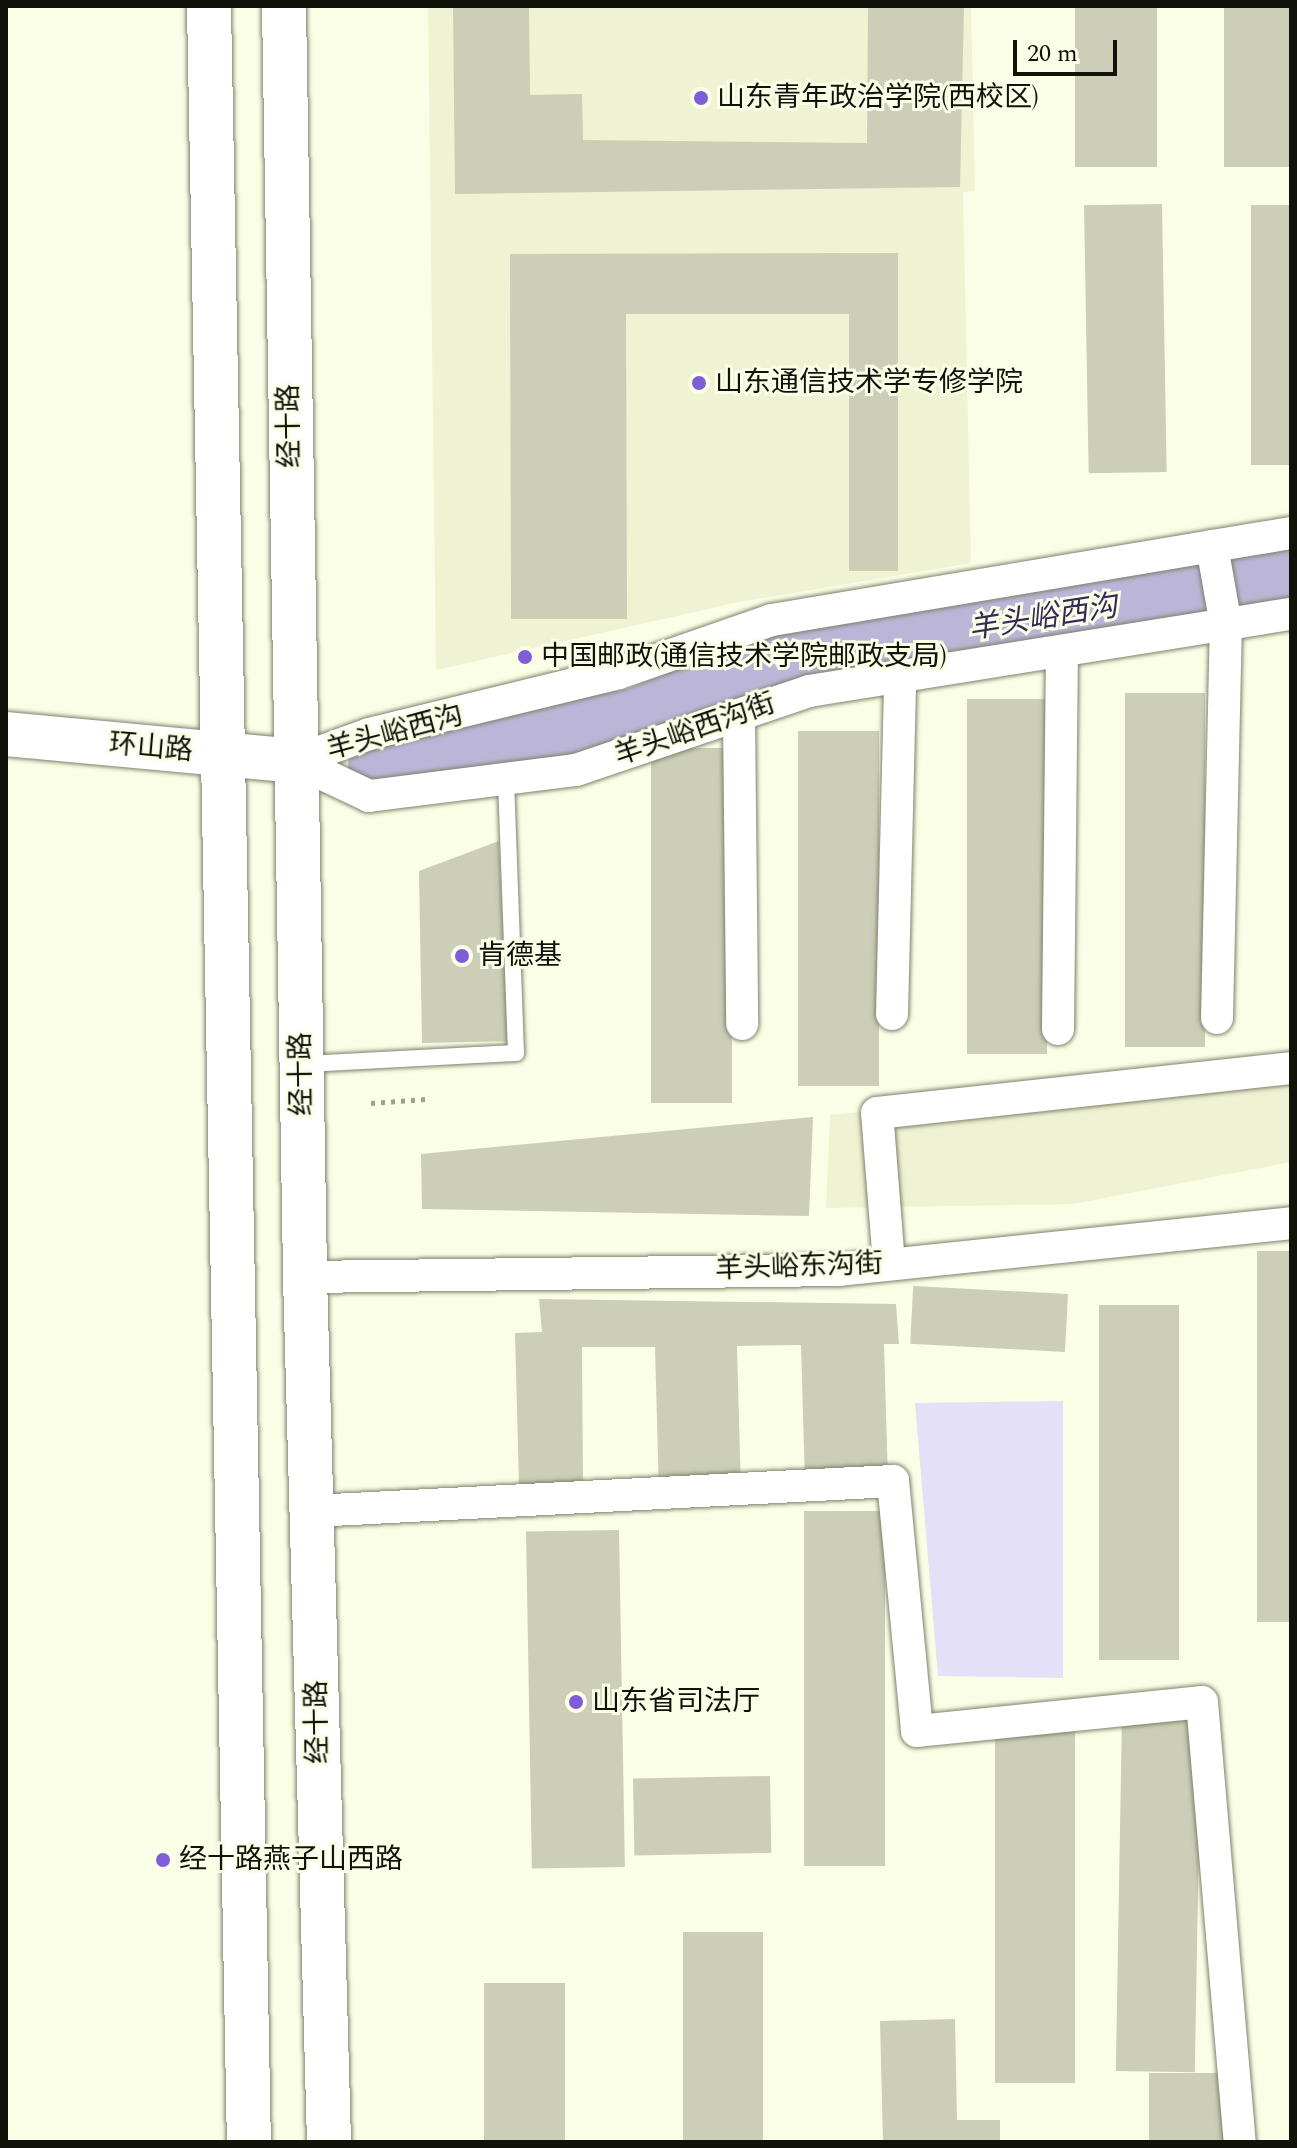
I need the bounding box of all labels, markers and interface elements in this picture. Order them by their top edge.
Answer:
scale bar [1017,24,1121,74]
text: 20 m [1027,36,1078,72]
place label: 山东青年政治学院(西校区) [717,81,1039,115]
marker: 山东青年政治学院(西校区) [692,89,710,107]
place label: 山东通信技术学专修学院 [715,366,1023,400]
marker: 山东通信技术学专修学院 [690,374,708,392]
street label: 经十路 [272,384,308,468]
water label: 羊头峪西沟 [966,588,1120,648]
place label: 中国邮政(通信技术学院邮政支局) [541,640,947,674]
marker: 中国邮政(通信技术学院邮政支局) [516,648,534,666]
street label: 羊头峪西沟街 [610,687,780,773]
street label: 羊头峪西沟 [323,699,467,767]
street label: 环山路 [108,728,194,768]
place label: 肯德基 [478,939,562,973]
marker: 肯德基 [453,947,471,965]
street label: 经十路 [284,1032,320,1116]
street label: 羊头峪东沟街 [714,1247,884,1287]
street label: 经十路 [300,1680,336,1764]
place label: 山东省司法厅 [592,1685,760,1719]
marker: 山东省司法厅 [567,1693,585,1711]
place label: 经十路燕子山西路 [179,1843,403,1877]
marker: 经十路燕子山西路 [154,1851,172,1869]

